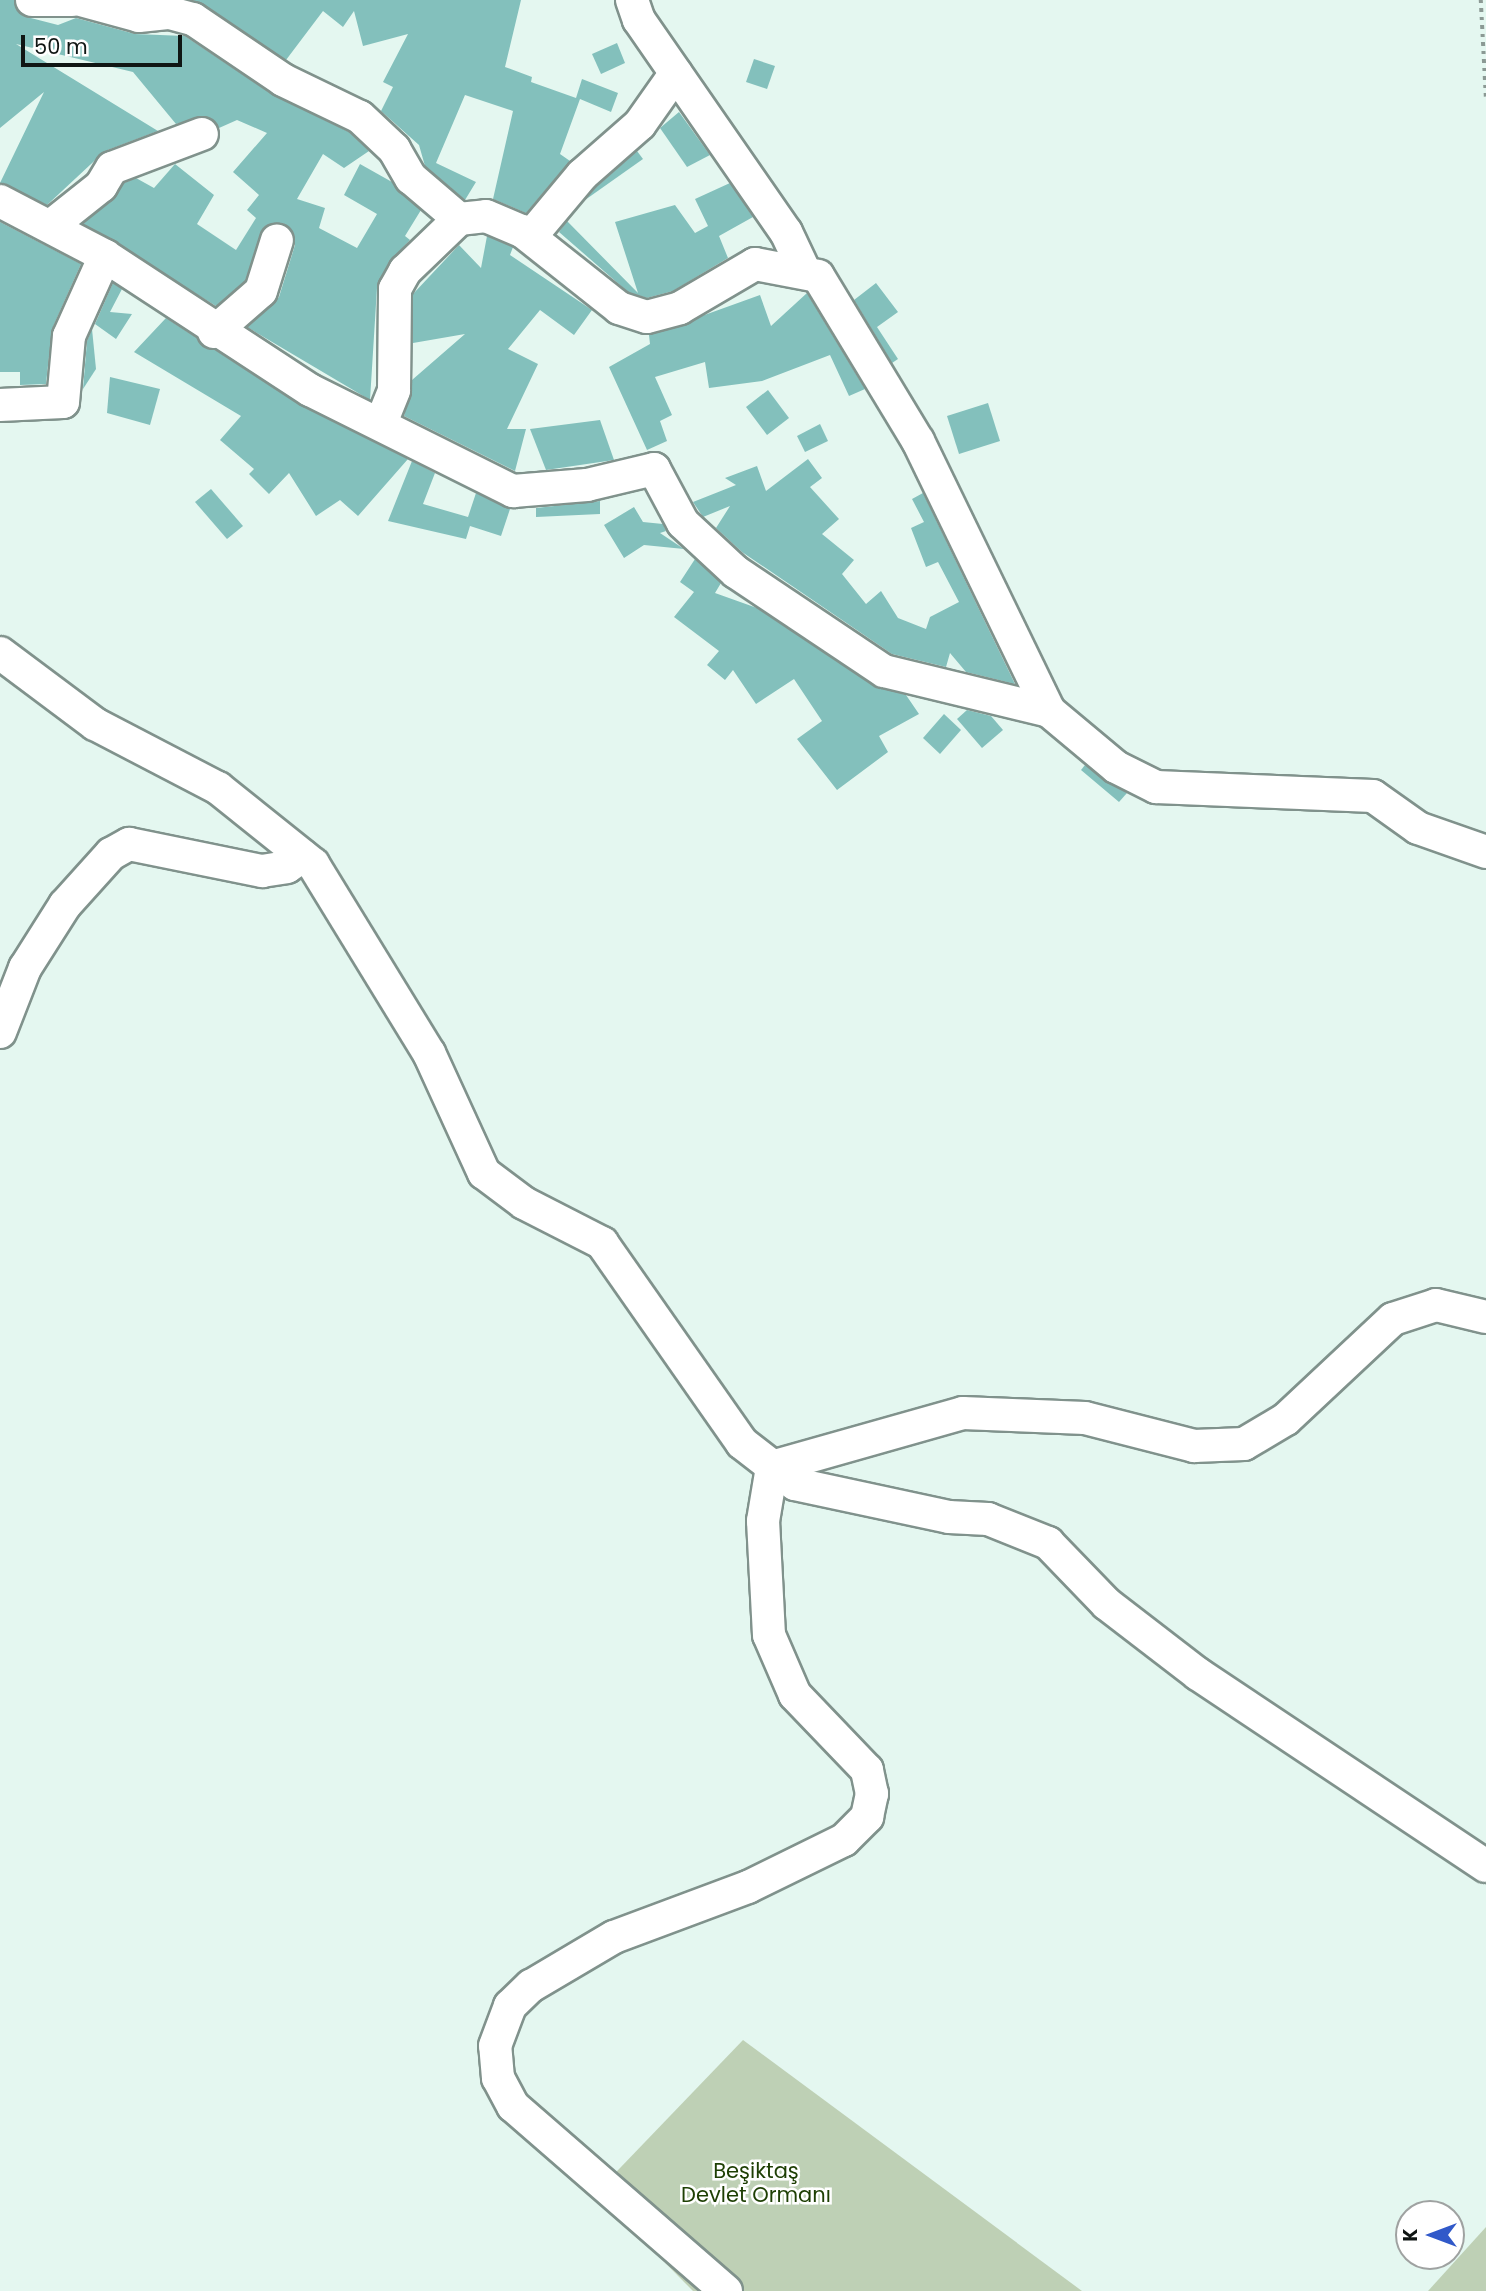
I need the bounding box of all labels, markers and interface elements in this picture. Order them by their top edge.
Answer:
scale bar [24,21,186,65]
text: 50 m [34,32,88,61]
park label: Beşiktaş Devlet Ormanı [681,2158,831,2208]
north arrow [1395,2200,1465,2270]
text: K [1397,2228,1424,2242]

